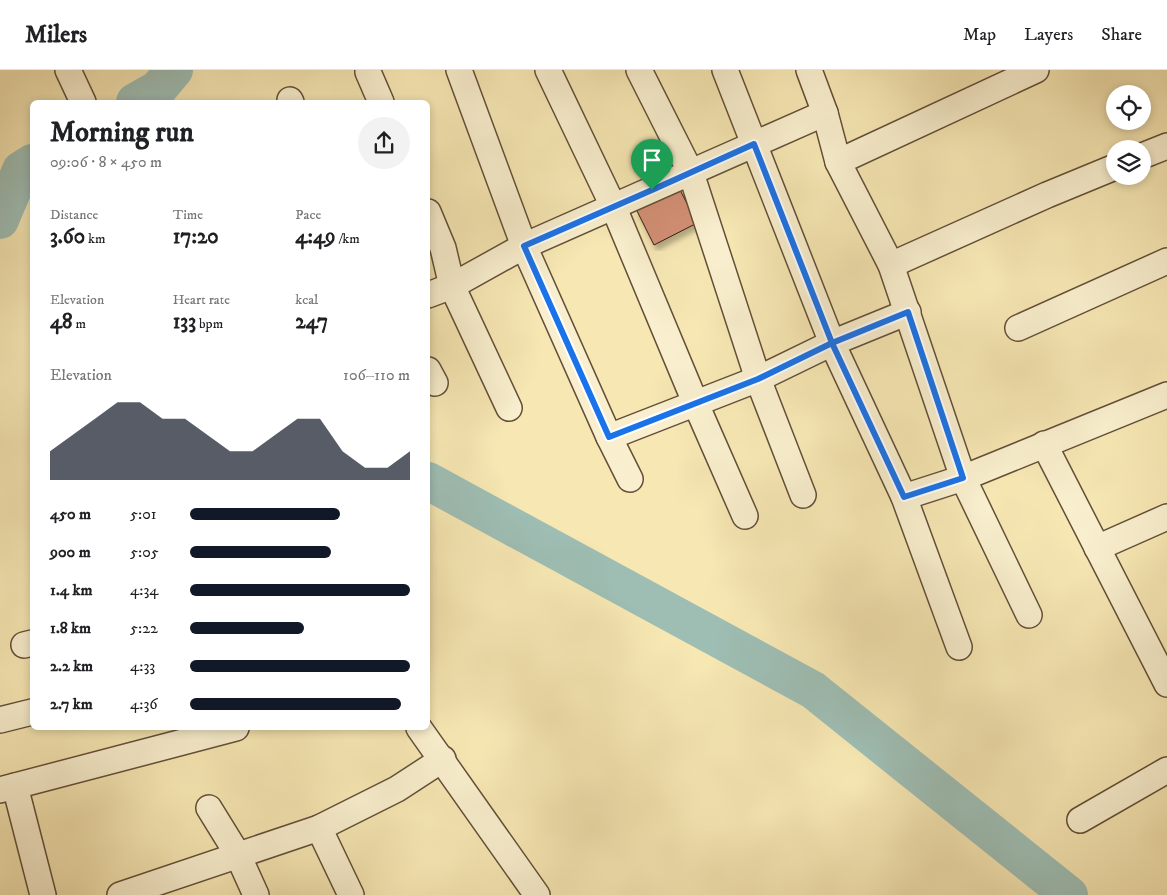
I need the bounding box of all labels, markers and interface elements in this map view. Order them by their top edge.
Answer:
text: Milers [25,20,87,50]
text: Map [963,24,996,46]
text: Layers [1024,24,1073,46]
text: Share [1101,24,1142,46]
map controls [1106,85,1151,185]
button: locate [1106,85,1151,130]
text: Morning run [50,115,194,150]
button: share [358,117,410,169]
pin [631,139,673,190]
button: layers [1106,140,1151,185]
icon: arrive [638,146,666,174]
text: 09:06 · 8 × 450 m [50,152,162,172]
text: Distance [50,206,98,224]
text: Time [173,206,203,224]
text: Pace [295,206,321,224]
text: 3.60 [50,224,85,250]
text: 17:20 [173,224,219,250]
text: 4:49 [295,224,335,250]
text: km [85,230,106,248]
text: /km [335,230,360,248]
text: Elevation [50,291,104,309]
text: Heart rate [173,291,230,309]
text: kcal [295,291,318,309]
text: 48 [50,309,73,335]
text: 133 [173,309,196,335]
text: 247 [295,309,328,335]
text: m [73,315,86,333]
text: bpm [196,315,223,333]
text: Elevation [50,365,112,385]
text: 106–110 m [343,365,410,385]
text: 450 m [50,504,91,524]
text: 5:01 [130,504,157,524]
text: 900 m [50,542,91,562]
text: 5:05 [130,542,159,562]
text: 1.4 km [50,580,92,600]
text: 4:34 [130,580,159,600]
text: 1.8 km [50,618,91,638]
text: 5:22 [130,618,158,638]
text: 2.2 km [50,656,93,676]
text: 4:33 [130,656,155,676]
text: 2.7 km [50,694,93,714]
text: 4:36 [130,694,158,714]

